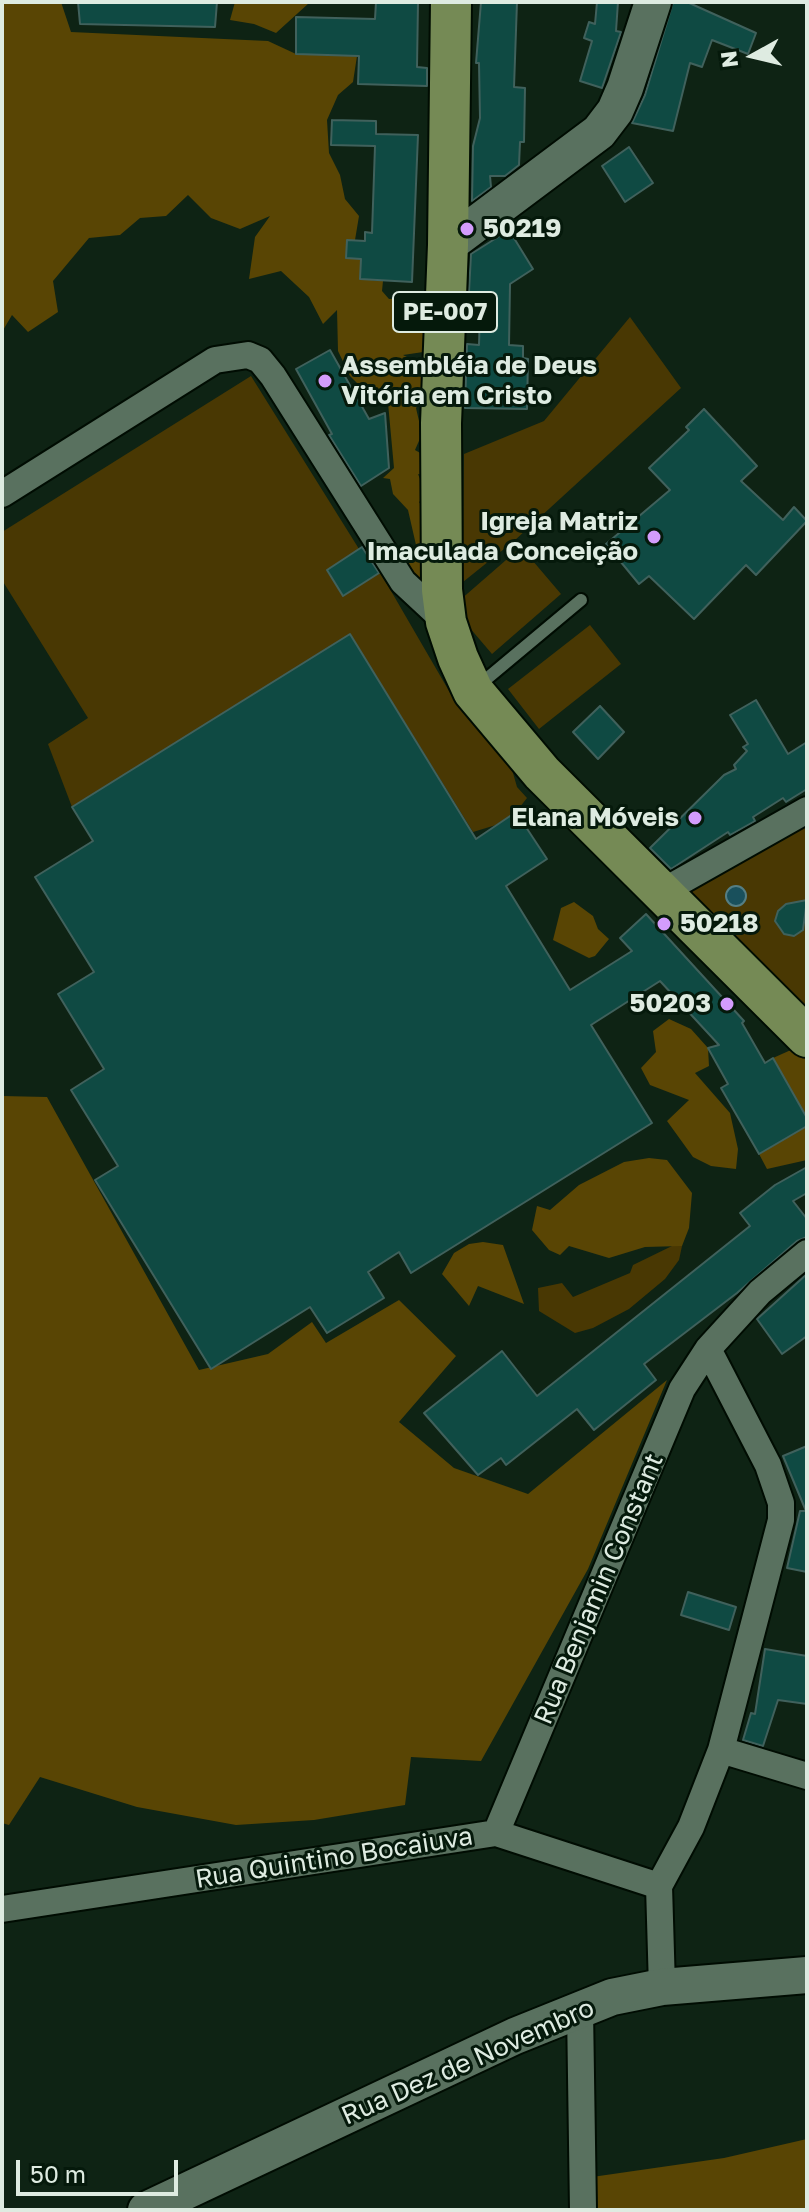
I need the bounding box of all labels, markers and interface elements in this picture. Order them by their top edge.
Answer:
north arrow [713,16,793,96]
text: N [714,49,743,70]
place label: 50219 [483,213,562,245]
marker: 50219 [458,220,476,238]
road number: PE-007 [393,292,497,332]
place label: Assembléia de Deus Vitória em Cristo [341,350,597,412]
marker: Assembléia de Deus Vitória em Cristo [316,372,334,390]
place label: Igreja Matriz Imaculada Conceição [367,506,638,568]
marker: Igreja Matriz Imaculada Conceição [645,528,663,546]
place label: Elana Móveis [511,802,679,834]
marker: Elana Móveis [686,809,704,827]
place label: 50218 [680,908,759,940]
marker: 50218 [655,915,673,933]
place label: 50203 [630,988,711,1020]
marker: 50203 [718,995,736,1013]
street label: Rua Benjamin Constant [528,1449,670,1729]
street label: Rua Quintino Bocaiuva [193,1821,475,1895]
street label: Rua Dez de Novembro [337,1992,599,2132]
scale bar [20,2144,182,2194]
text: 50 m [30,2159,86,2188]

